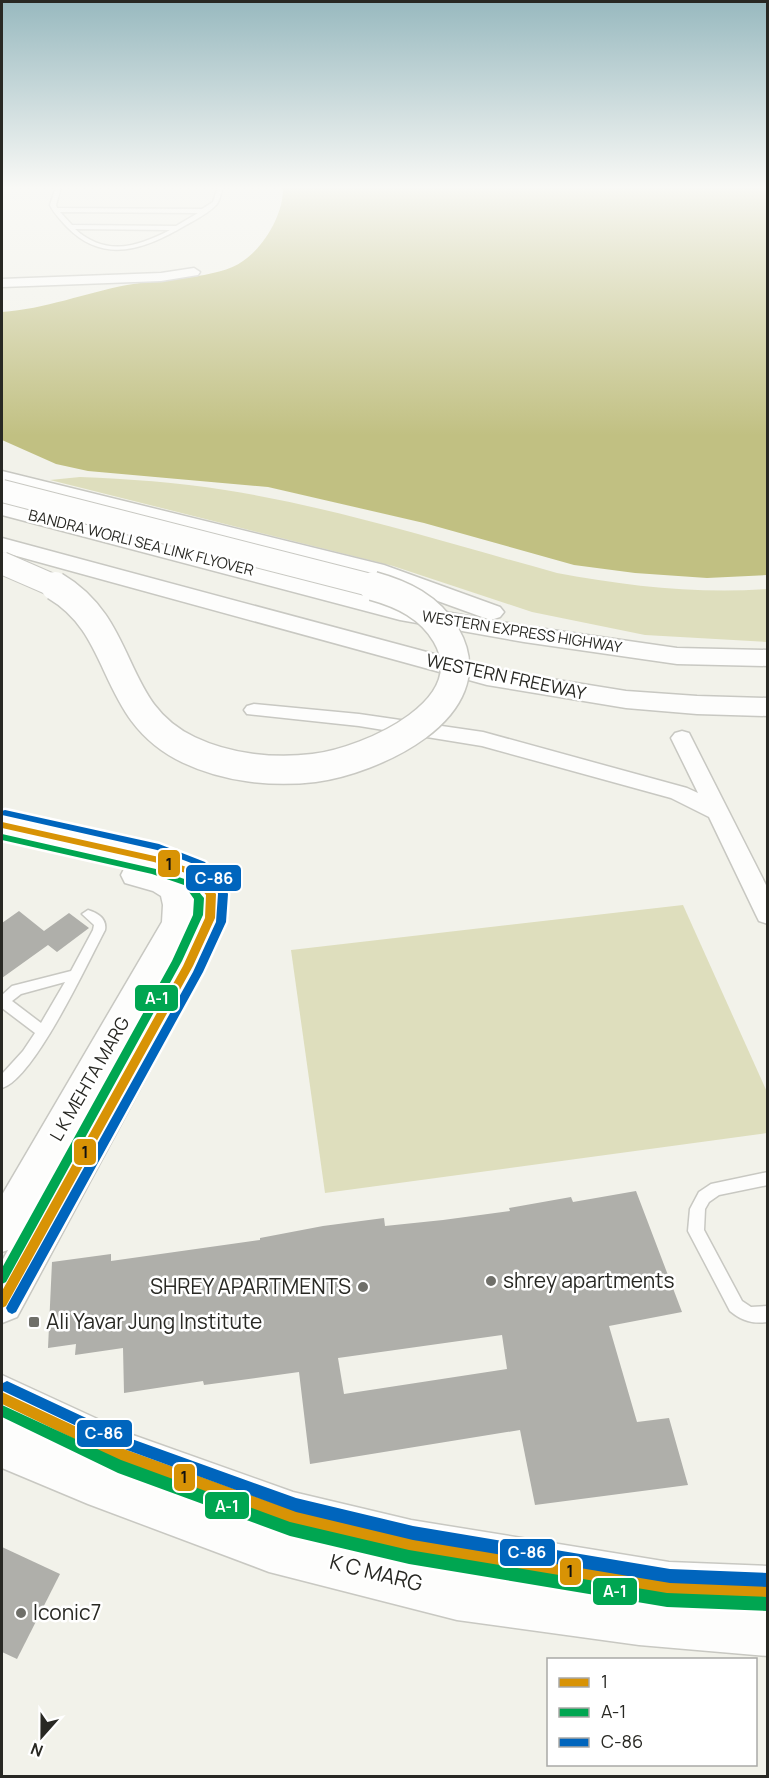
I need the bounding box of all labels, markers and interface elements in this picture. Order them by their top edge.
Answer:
street label: BANDRA WORLI SEA LINK FLYOVER [26,504,256,581]
street label: WESTERN EXPRESS HIGHWAY [421,605,624,658]
street label: WESTERN FREEWAY [424,647,589,705]
line badge: 1 [157,849,181,878]
text: 1 [165,853,173,875]
line badge: C-86 [185,864,242,892]
text: C-86 [195,867,233,889]
line badge: A-1 [134,984,179,1012]
text: A-1 [145,987,169,1009]
street label: L K MEHTA MARG [44,1012,135,1145]
line badge: 1 [73,1138,97,1166]
text: 1 [81,1141,89,1163]
place label: shrey apartments [503,1266,675,1294]
place label: SHREY APARTMENTS [150,1272,351,1300]
marker: shrey apartments [484,1274,498,1288]
marker: SHREY APARTMENTS [356,1280,370,1294]
place label: Ali Yavar Jung Institute [46,1307,262,1335]
marker: Ali Yavar Jung Institute [27,1315,41,1329]
line badge: C-86 [76,1419,133,1448]
text: C-86 [85,1422,123,1444]
line badge: 1 [173,1463,196,1492]
text: 1 [180,1466,188,1488]
line badge: A-1 [204,1491,250,1520]
text: A-1 [215,1495,239,1517]
line badge: C-86 [499,1538,556,1567]
text: C-86 [508,1541,546,1563]
street label: K C MARG [327,1547,426,1597]
line badge: 1 [559,1557,582,1586]
text: 1 [566,1560,574,1582]
line badge: A-1 [592,1577,638,1606]
text: A-1 [603,1580,627,1602]
place label: Iconic7 [33,1598,101,1626]
marker: Iconic7 [14,1606,28,1620]
legend [547,1658,757,1766]
text: 1 [601,1669,608,1693]
text: A-1 [601,1699,626,1723]
north arrow [12,1706,72,1766]
text: C-86 [601,1729,643,1753]
text: N [27,1738,46,1762]

